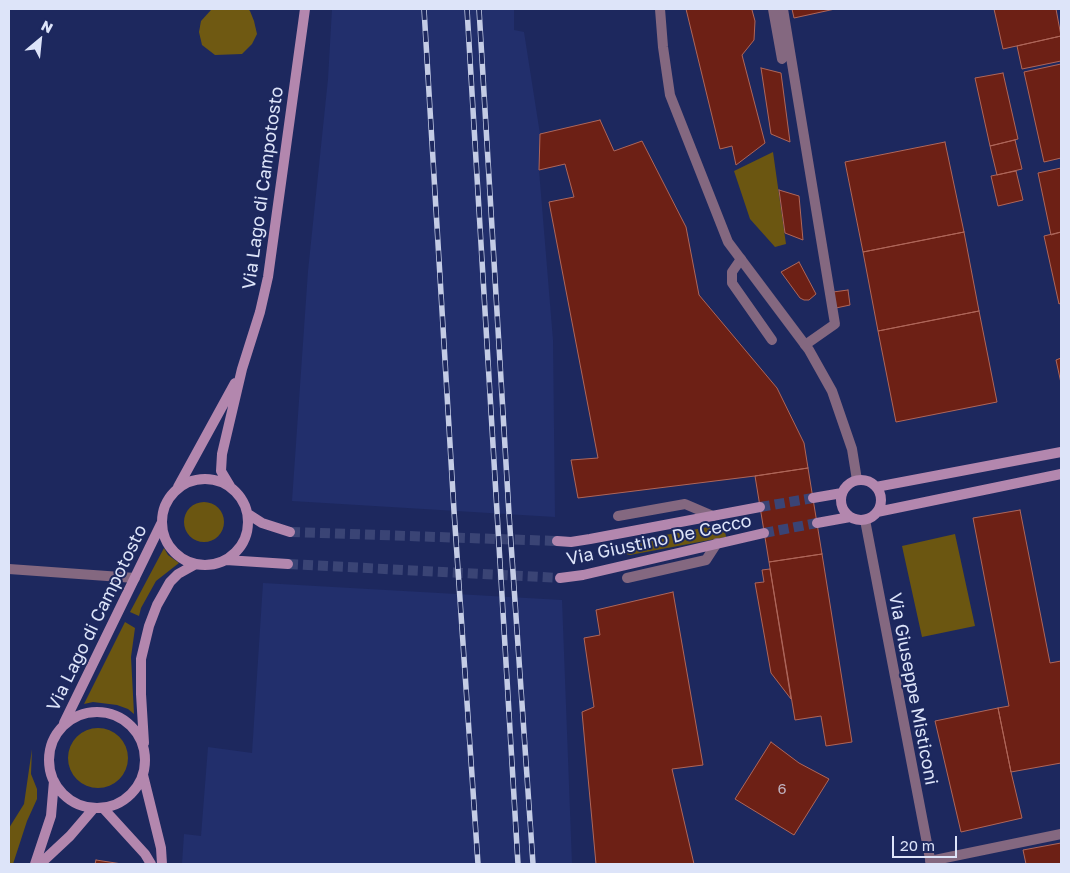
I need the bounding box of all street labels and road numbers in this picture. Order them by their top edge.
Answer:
street label: Via Lago di Campotosto [238,85,288,291]
street label: Via Giustino De Cecco [565,510,753,570]
street label: Via Lago di Campotosto [42,521,152,715]
street label: Via Giuseppe Misticoni [884,591,942,787]

